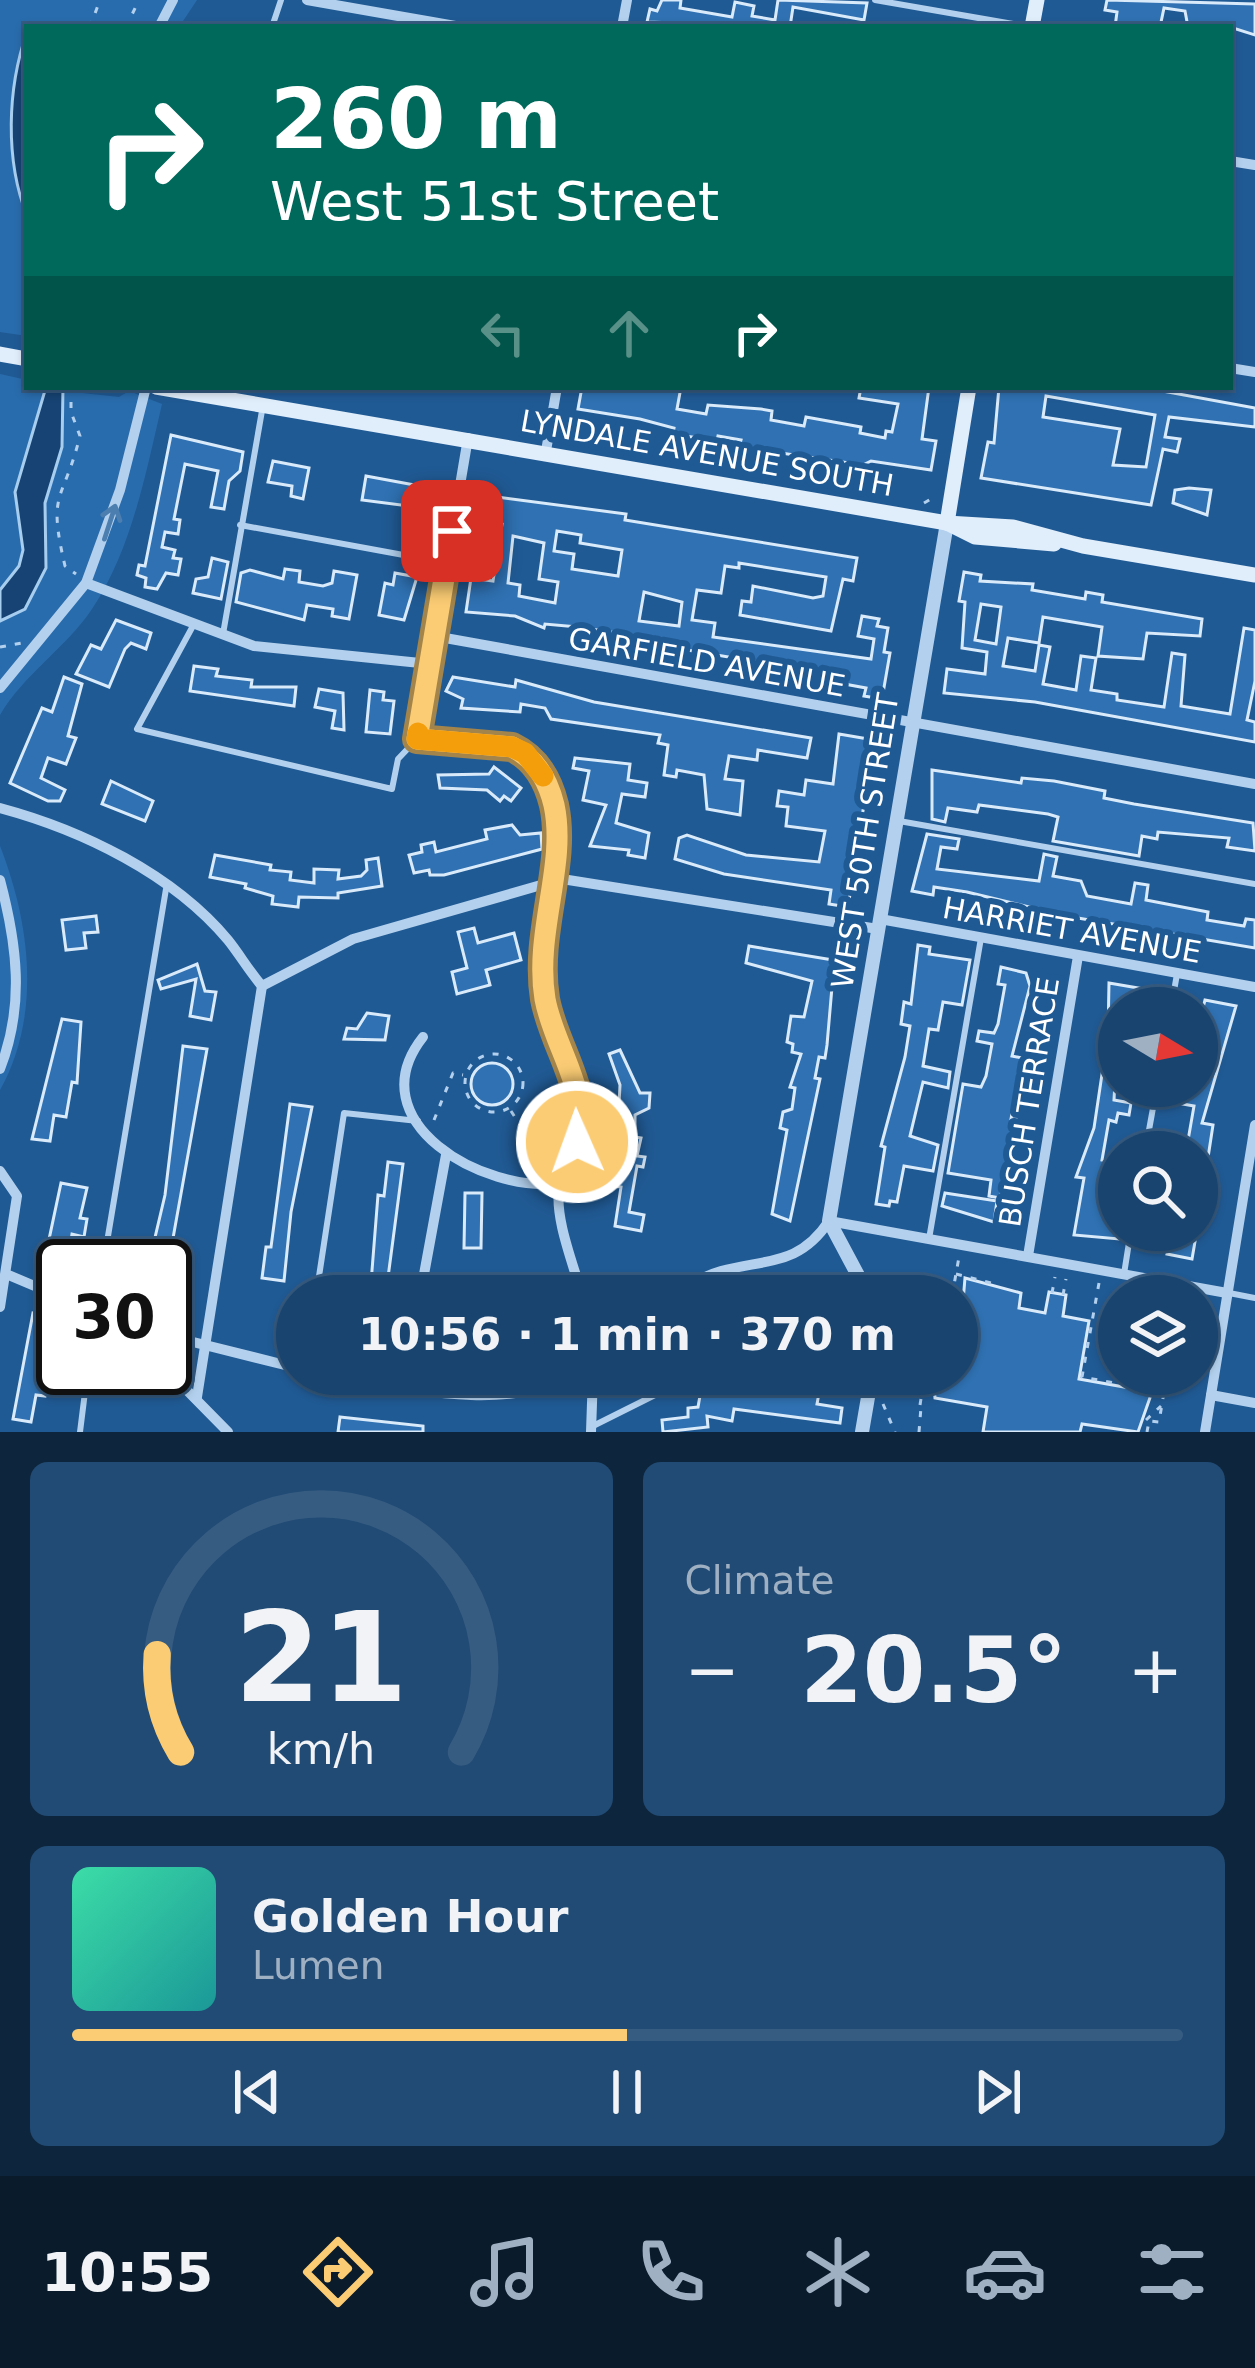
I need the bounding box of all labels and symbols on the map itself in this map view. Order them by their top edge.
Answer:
street label: LYNDALE AVENUE SOUTH [518,403,896,503]
pin [401,480,503,582]
one-way arrow [100,504,122,542]
street label: GARFIELD AVENUE [566,620,848,704]
street label: WEST 50TH STREET [824,690,906,991]
street label: HARRIET AVENUE [940,890,1204,970]
street label: BUSCH TERRACE [992,975,1066,1229]
north arrow [1098,987,1218,1107]
position arrow [514,1079,640,1205]
speed limit sign: 30 [36,1239,192,1395]

